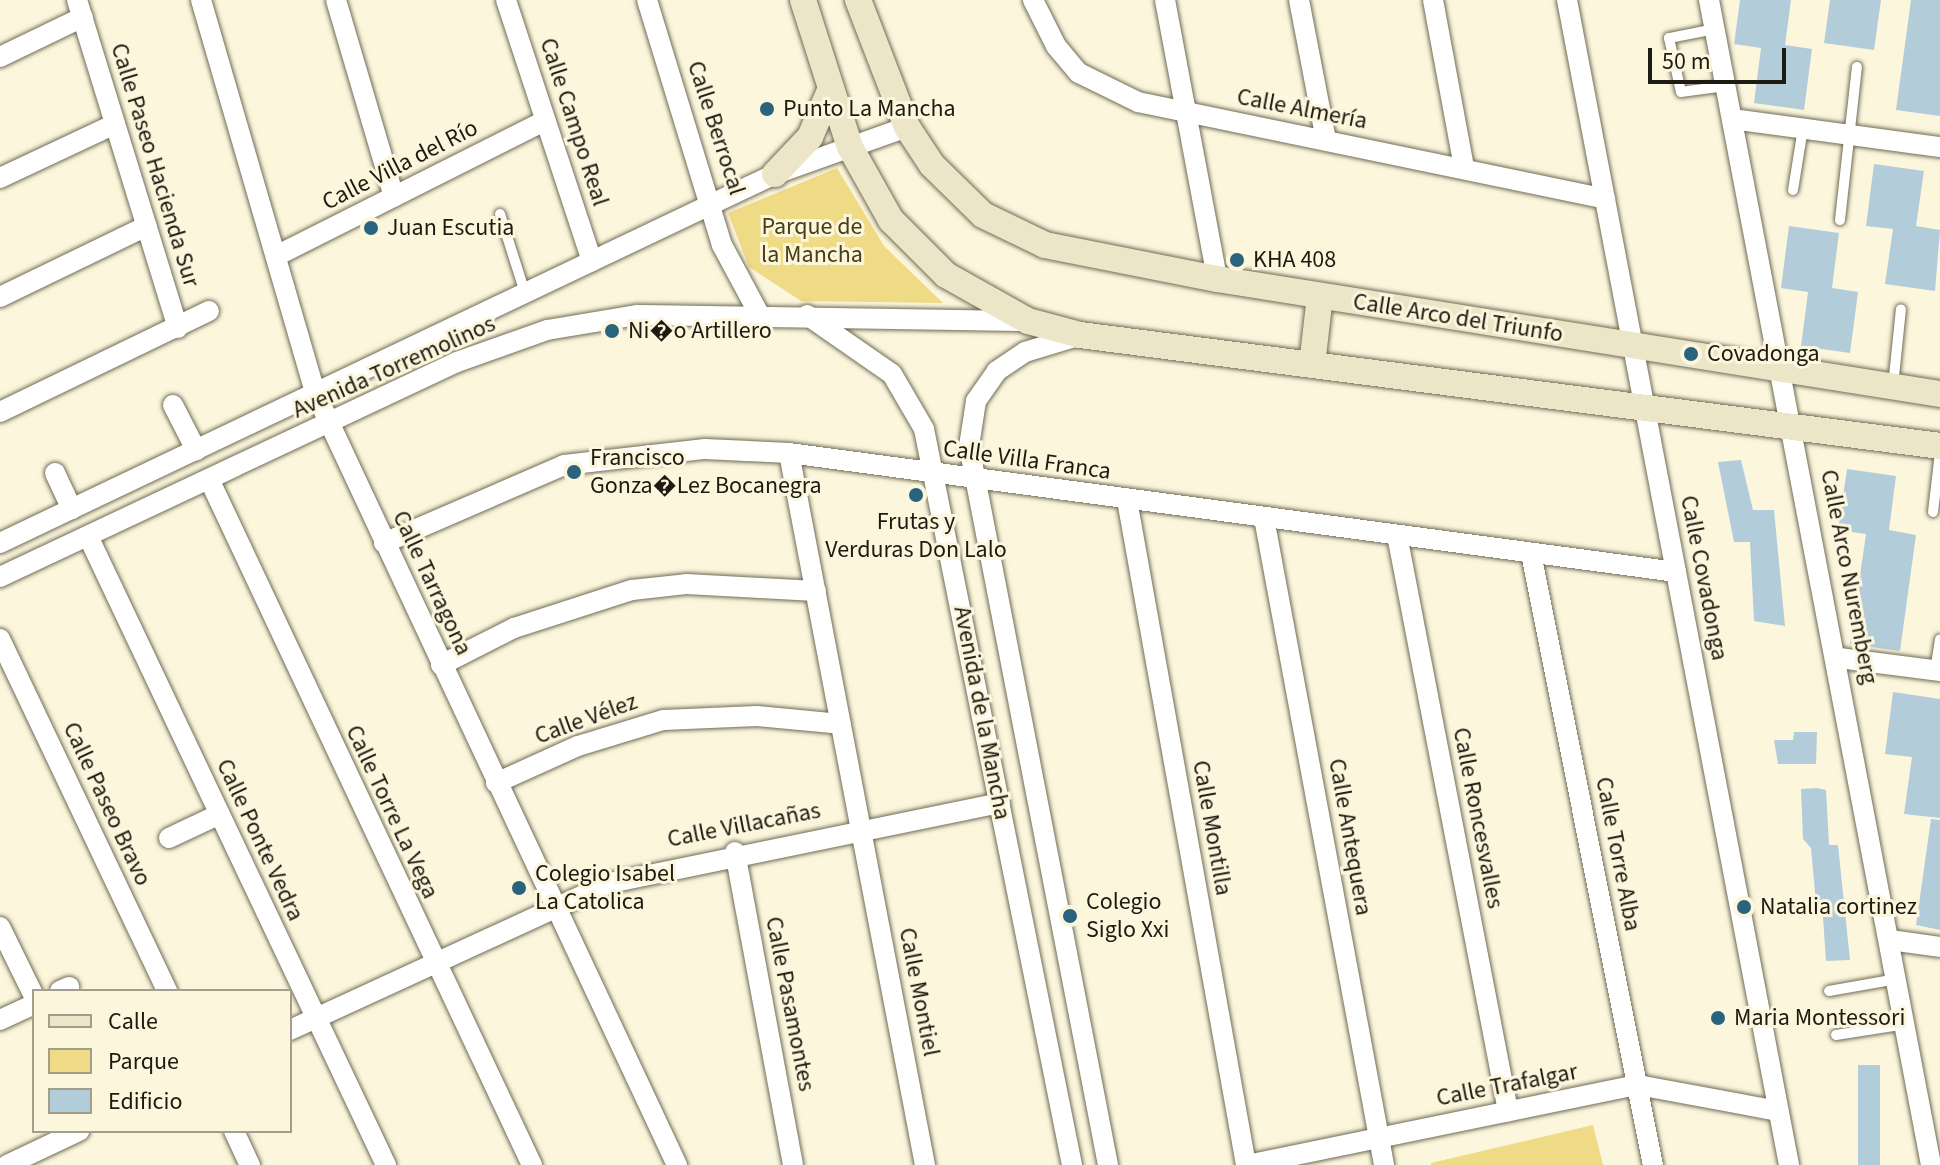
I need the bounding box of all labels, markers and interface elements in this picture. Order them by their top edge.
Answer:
scale bar [1652,32,1790,82]
street label: Calle Campo Real [533,34,615,210]
street label: Calle Paseo Hacienda Sur [104,40,206,290]
text: 50 m [1662,44,1711,79]
street label: Calle Berrocal [681,57,751,199]
street label: Calle Almería [1234,82,1370,136]
place label: Punto La Mancha [783,95,956,123]
marker: Punto La Mancha [758,100,776,118]
street label: Calle Villa del Río [317,113,483,217]
park label: Parque de la Mancha [761,213,863,269]
place label: Juan Escutia [387,214,514,242]
marker: Juan Escutia [362,219,380,237]
place label: KHA 408 [1253,246,1336,274]
marker: KHA 408 [1228,251,1246,269]
street label: Calle Arco del Triunfo [1351,287,1565,349]
street label: Avenida Torremolinos [288,309,500,425]
place label: Ni�o Artillero [628,317,772,345]
marker: Ni�o Artillero [603,322,621,340]
place label: Covadonga [1707,340,1820,368]
marker: Covadonga [1682,345,1700,363]
street label: Calle Villa Franca [941,434,1113,486]
place label: Francisco Gonza�Lez Bocanegra [590,444,822,500]
marker: Francisco Gonza�Lez Bocanegra [565,463,583,481]
street label: Calle Arco Nuremberg [1814,467,1884,687]
marker: Frutas y Verduras Don Lalo [907,486,925,504]
street label: Calle Covadonga [1674,493,1734,663]
street label: Calle Tarragona [386,506,478,660]
place label: Frutas y Verduras Don Lalo [825,508,1007,564]
street label: Avenida de la Mancha [947,604,1017,822]
street label: Calle Vélez [531,687,641,751]
street label: Calle Paseo Bravo [56,718,158,890]
street label: Calle Torre La Vega [339,721,445,903]
street label: Calle Roncesvalles [1446,725,1510,911]
street label: Calle Ponte Vedra [210,754,310,926]
street label: Calle Antequera [1322,756,1378,918]
street label: Calle Montilla [1186,758,1238,898]
street label: Calle Torre Alba [1589,775,1647,933]
street label: Calle Villacañas [665,796,823,854]
place label: Colegio Isabel La Catolica [535,860,675,916]
marker: Colegio Isabel La Catolica [510,879,528,897]
place label: Colegio Siglo Xxi [1086,888,1169,944]
place label: Natalia cortinez [1760,893,1917,921]
marker: Natalia cortinez [1735,898,1753,916]
marker: Colegio Siglo Xxi [1061,907,1079,925]
street label: Calle Pasamontes [759,914,821,1094]
street label: Calle Montiel [892,925,946,1059]
legend [32,989,292,1133]
text: Calle [108,1004,158,1039]
place label: Maria Montessori [1734,1004,1905,1032]
marker: Maria Montessori [1709,1009,1727,1027]
text: Parque [108,1044,179,1079]
street label: Calle Trafalgar [1434,1057,1580,1113]
text: Edificio [108,1084,182,1119]

